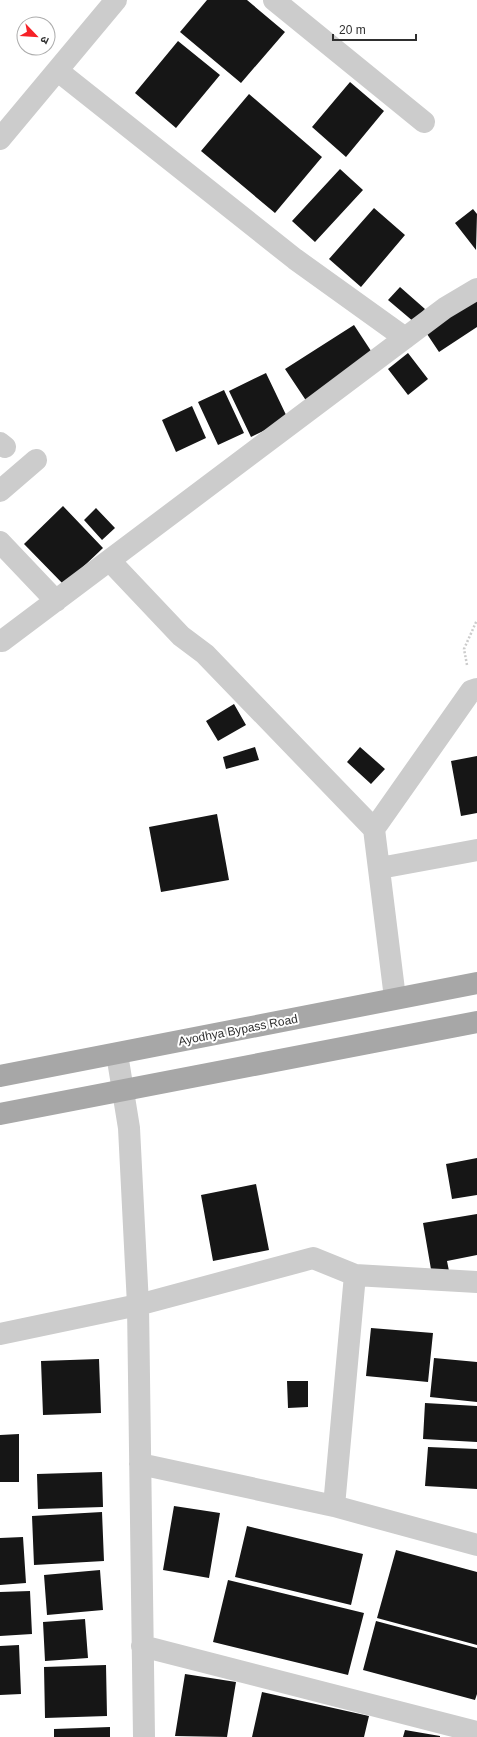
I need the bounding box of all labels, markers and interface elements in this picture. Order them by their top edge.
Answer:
north arrow [16,16,56,56]
scale bar [333,16,416,42]
text: 20 m [339,23,366,37]
text: उ [38,35,52,46]
street label: Ayodhya Bypass Road [177,1012,299,1048]

